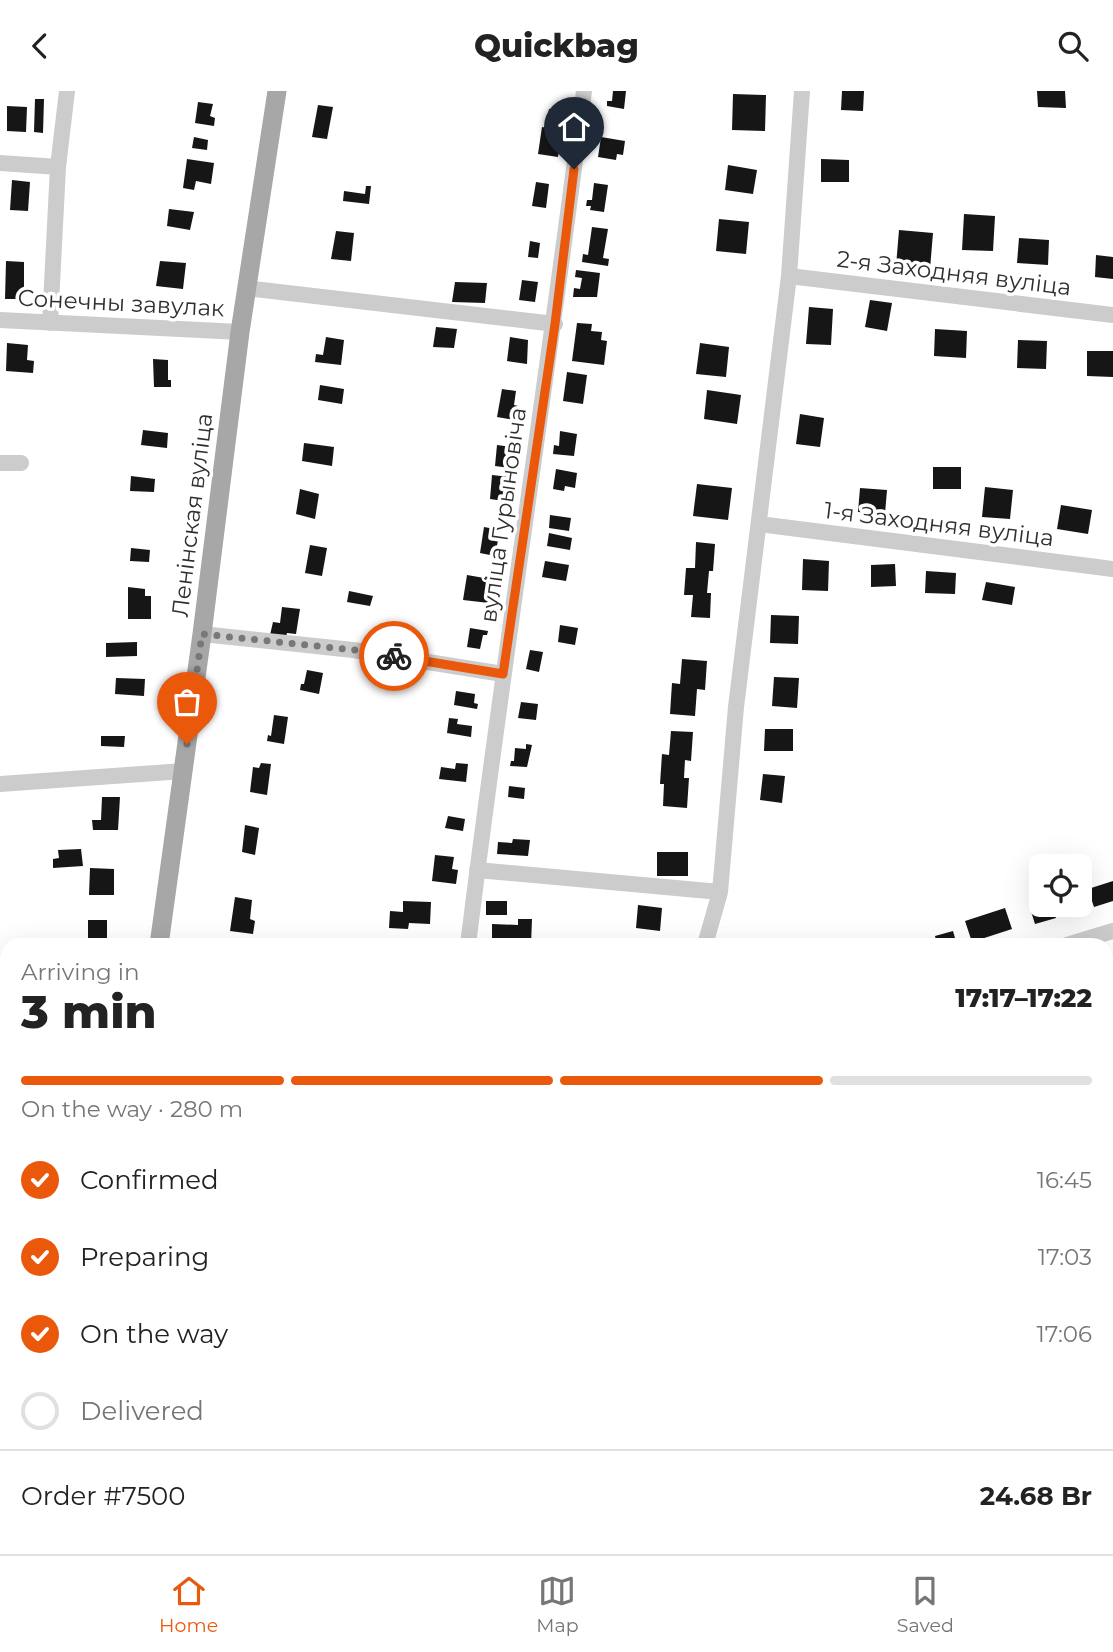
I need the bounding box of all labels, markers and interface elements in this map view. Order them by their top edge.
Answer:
text: Quickbag [474,26,639,65]
icon: back [21,27,59,65]
icon: search [1054,27,1092,65]
pin [544,97,604,169]
icon: home [555,108,593,146]
street label: 2-я Заходняя вуліца [835,245,1073,301]
street label: Сонечны завулак [17,284,226,322]
street label: вуліца Гурыновіча [474,406,532,624]
street label: Ленінская вуліца [166,411,218,619]
street label: 1-я Заходняя вуліца [823,496,1055,552]
courier [359,621,429,691]
icon: bike [375,637,413,675]
pin [157,672,217,744]
icon: bag [168,683,206,721]
map controls [1029,854,1092,917]
button: locate [1029,854,1092,917]
text: Arriving in [21,958,140,986]
text: 17:17–17:22 [955,982,1092,1014]
text: 3 min [21,983,157,1040]
text: On the way · 280 m [21,1095,243,1123]
icon: check [21,1161,59,1199]
text: Confirmed [80,1164,219,1196]
text: 16:45 [1037,1166,1092,1194]
icon: check [21,1238,59,1276]
text: Preparing [80,1241,209,1273]
text: 17:03 [1038,1243,1092,1271]
icon: check [21,1315,59,1353]
text: On the way [80,1318,228,1350]
text: 17:06 [1037,1320,1092,1348]
text: Delivered [80,1395,204,1427]
text: Order #7500 [21,1480,186,1512]
text: 24.68 Br [980,1480,1092,1512]
tab: Home [159,1572,218,1637]
tab: Map [536,1572,579,1637]
tab: Saved [897,1572,954,1637]

